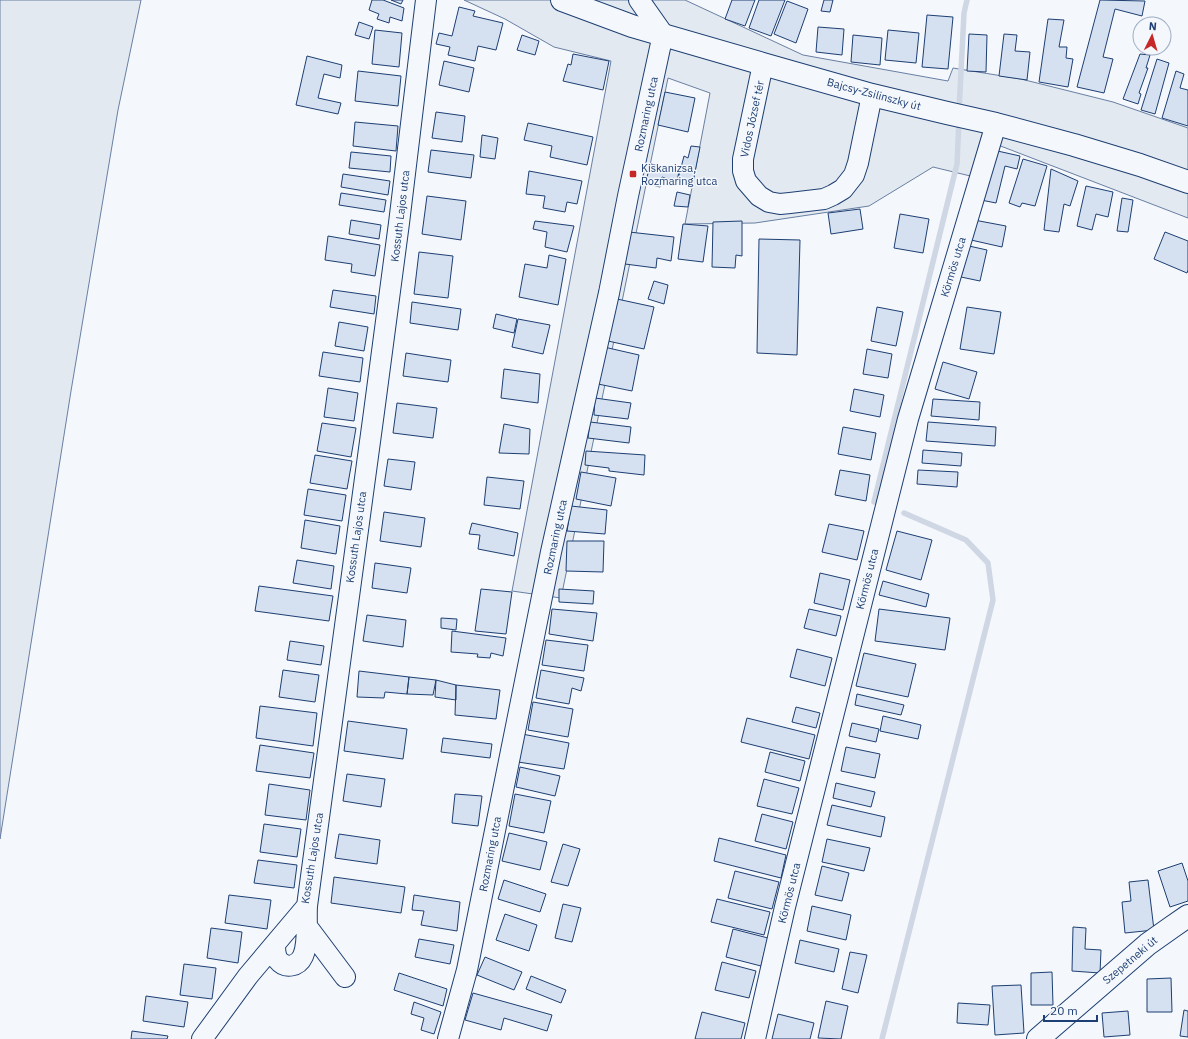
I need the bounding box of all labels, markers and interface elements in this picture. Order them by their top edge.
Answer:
north arrow [1132,16,1172,56]
text: N [1148,19,1157,33]
street label: Rozmaring utca [631,75,661,153]
street label: Bajcsy-Zsilinszky út [826,75,923,113]
street label: Vidos József tér [737,79,767,159]
place label: Kiskanizsa, Rozmaring utca [641,161,718,188]
street label: Kossuth Lajos utca [387,169,413,263]
marker: Kiskanizsa, Rozmaring utca [628,169,638,179]
street label: Körmös utca [937,235,969,299]
street label: Kossuth Lajos utca [343,490,369,584]
street label: Rozmaring utca [540,498,570,576]
street label: Körmös utca [853,547,881,611]
street label: Kossuth Lajos utca [298,811,326,905]
street label: Rozmaring utca [476,815,504,893]
street label: Körmös utca [775,861,803,925]
street label: Szepetneki út [1100,933,1160,987]
scale bar [1044,997,1097,1023]
text: 20 m [1050,1003,1078,1018]

